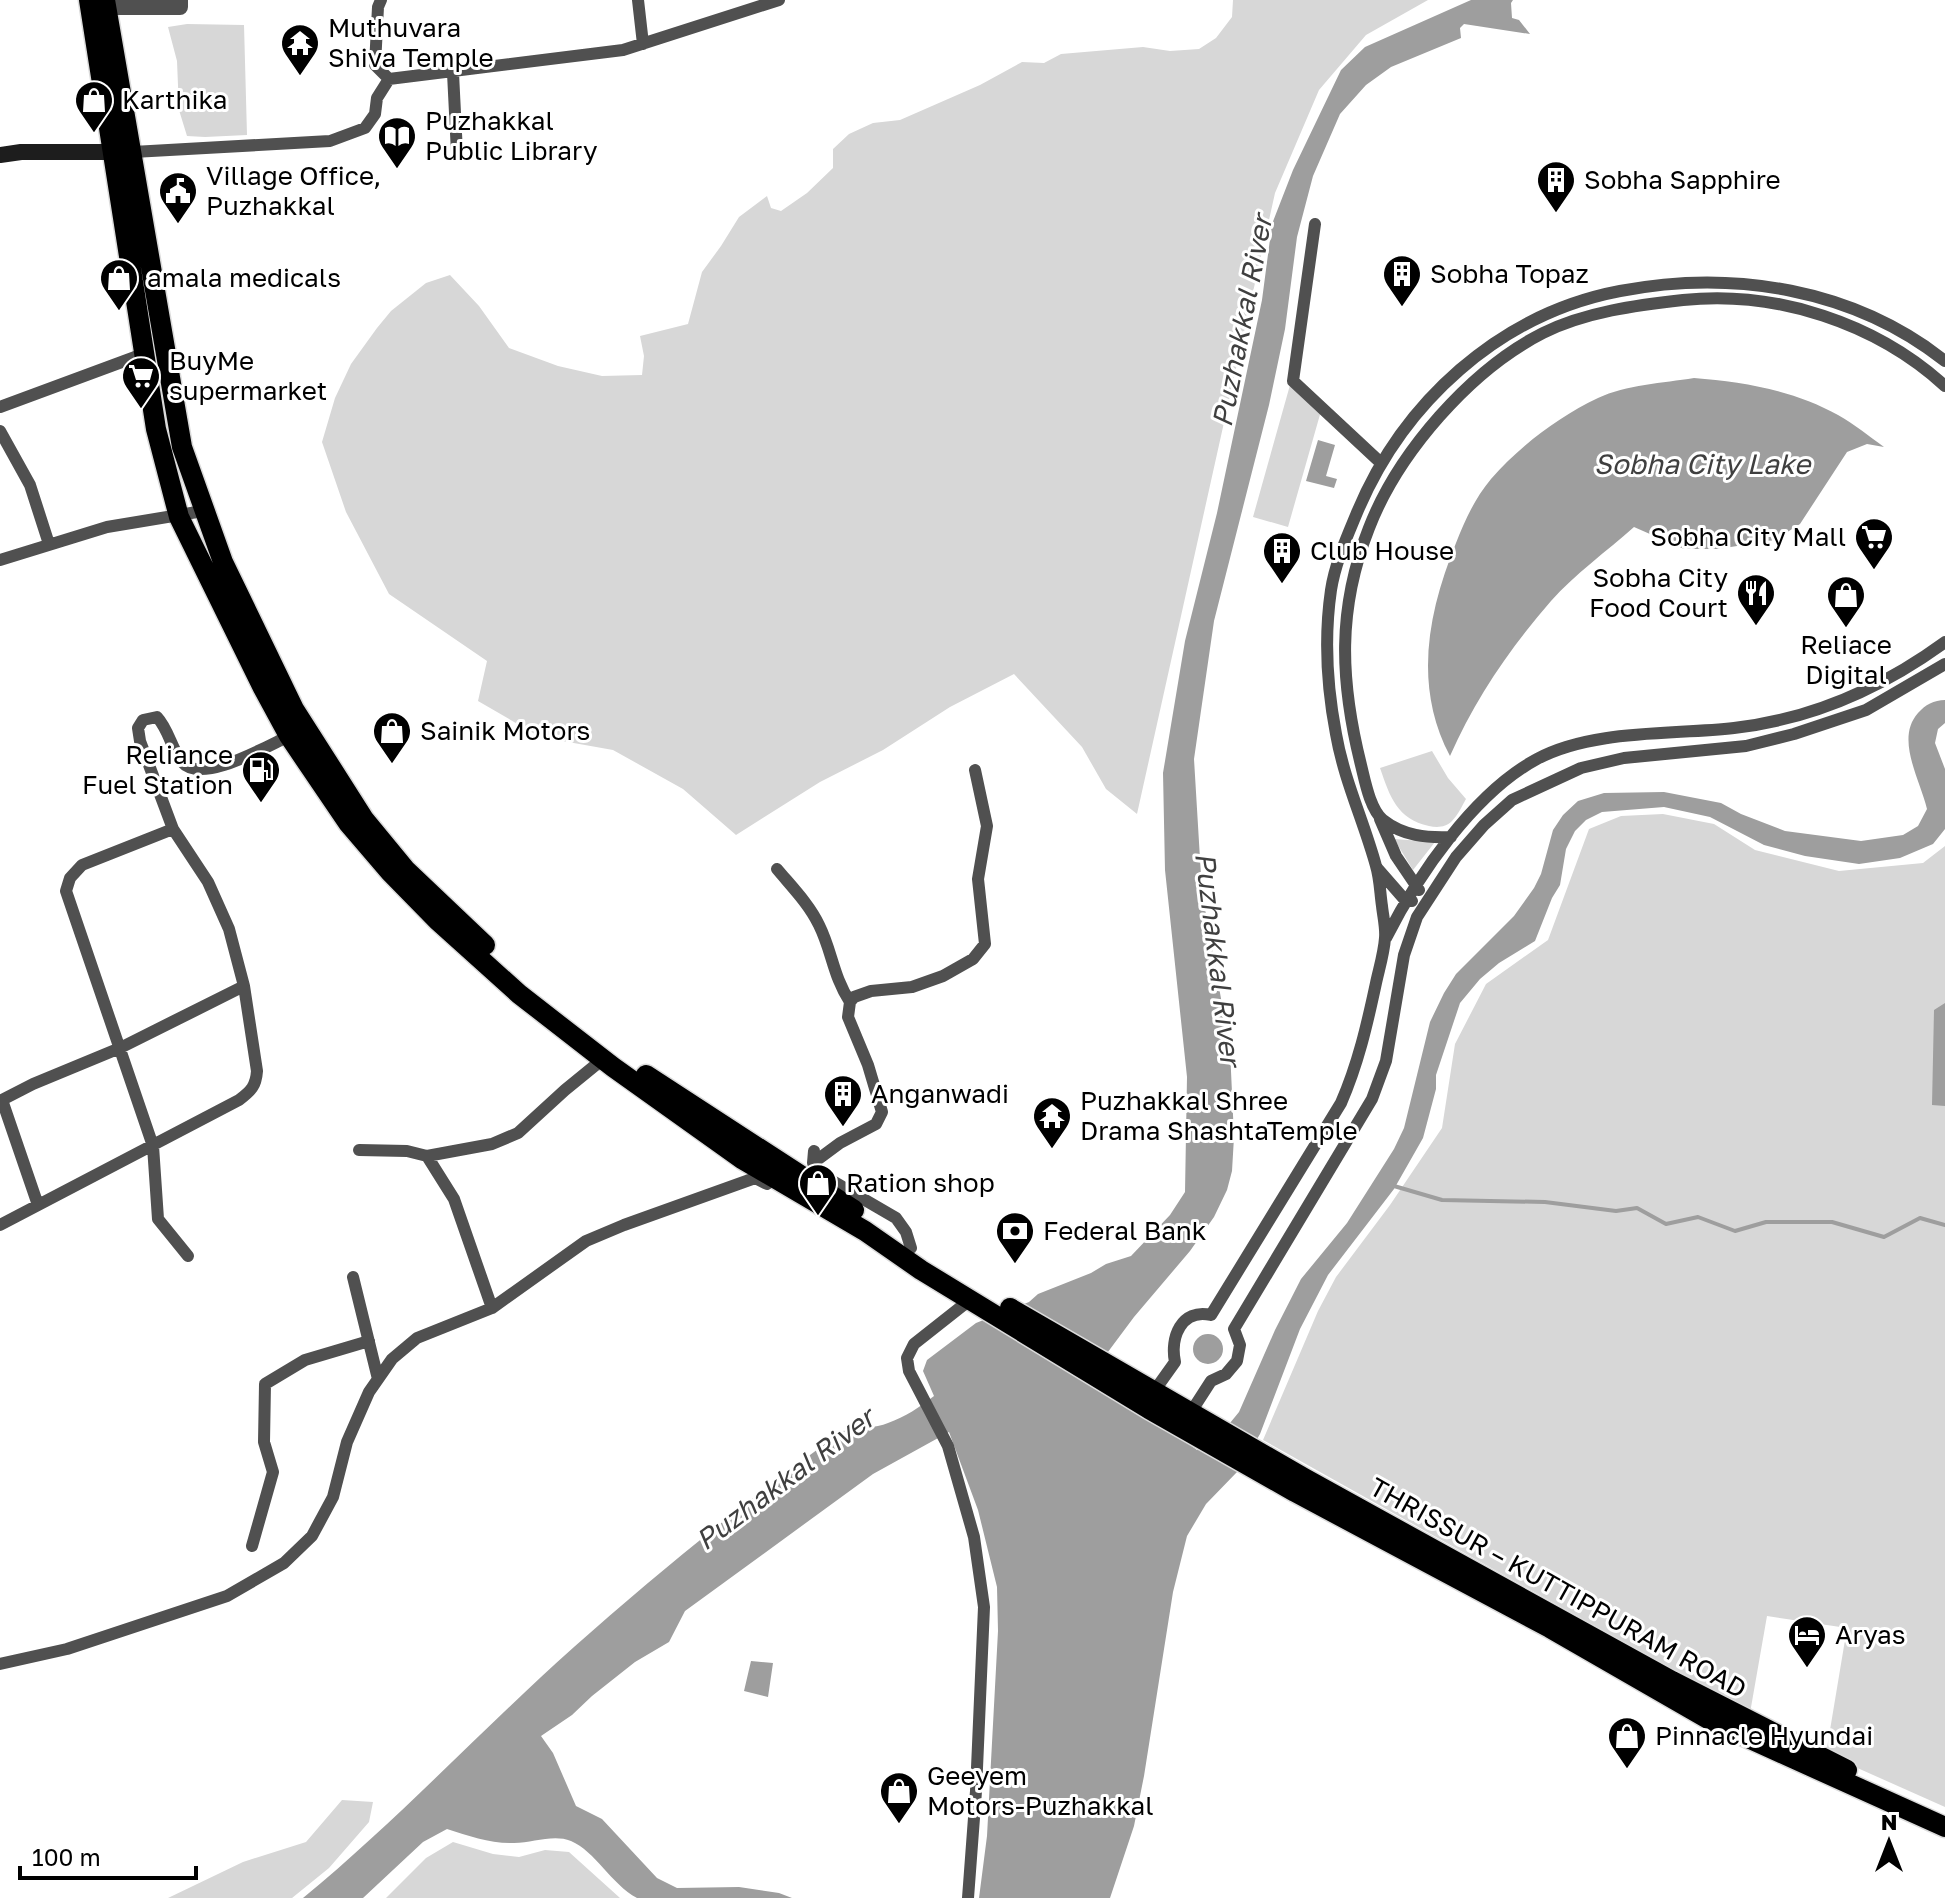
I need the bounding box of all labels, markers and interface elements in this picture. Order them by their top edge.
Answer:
place label: Muthuvara Shiva Temple [328,12,494,73]
temple icon: Muthuvara Shiva Temple [279,22,321,77]
shop icon: Karthika [73,79,115,134]
place label: Karthika [122,84,228,115]
place label: Puzhakkal Public Library [425,105,598,166]
library icon: Puzhakkal Public Library [376,115,418,170]
building icon: Sobha Sapphire [1535,159,1577,214]
place label: Village Office, Puzhakkal [206,160,381,221]
place label: Sobha Sapphire [1584,164,1781,195]
public building icon: Village Office, Puzhakkal [157,170,199,225]
water label: Puzhakkal River [1205,208,1279,429]
building icon: Sobha Topaz [1381,253,1423,308]
shop icon: amala medicals [98,257,140,312]
place label: Sobha Topaz [1430,258,1589,289]
place label: amala medicals [147,262,341,293]
place label: BuyMe supermarket [169,345,327,406]
supermarket icon: BuyMe supermarket [120,355,162,410]
water label: Sobha City Lake [1594,447,1812,480]
supermarket icon: Sobha City Mall [1853,516,1895,571]
place label: Sobha City Mall [1650,521,1846,552]
building icon: Club House [1261,530,1303,585]
place label: Club House [1310,535,1454,566]
place label: Sobha City Food Court [1589,562,1728,623]
restaurant icon: Sobha City Food Court [1735,572,1777,627]
shop icon: Reliace Digital [1825,574,1867,629]
place label: Reliace Digital [1800,629,1892,690]
shop icon: Sainik Motors [371,710,413,765]
place label: Sainik Motors [420,715,590,746]
place label: Reliance Fuel Station [82,739,233,800]
fuel station icon: Reliance Fuel Station [240,749,282,804]
water label: Puzhakkal River [1189,850,1248,1071]
building icon: Anganwadi [822,1073,864,1128]
place label: Anganwadi [871,1078,1009,1109]
place label: Puzhakkal Shree Drama ShashtaTemple [1080,1085,1358,1146]
temple icon: Puzhakkal Shree Drama ShashtaTemple [1031,1095,1073,1150]
shop icon: Ration shop [797,1162,839,1217]
place label: Ration shop [846,1167,995,1198]
bank icon: Federal Bank [994,1210,1036,1265]
place label: Federal Bank [1043,1215,1207,1246]
water label: Puzhakkal River [689,1398,884,1556]
street label: THRISSUR – KUTTIPPURAM ROAD [1365,1471,1752,1704]
hotel icon: Aryas [1786,1614,1828,1669]
place label: Aryas [1835,1619,1906,1650]
shop icon: Pinnacle Hyundai [1606,1715,1648,1770]
place label: Pinnacle Hyundai [1655,1720,1873,1751]
place label: Geeyem Motors-Puzhakkal [927,1760,1154,1821]
shop icon: Geeyem Motors-Puzhakkal [878,1770,920,1825]
north arrow [1849,1802,1929,1882]
text: N [1881,1808,1897,1835]
scale bar [20,1830,196,1880]
text: 100 m [32,1842,101,1871]

